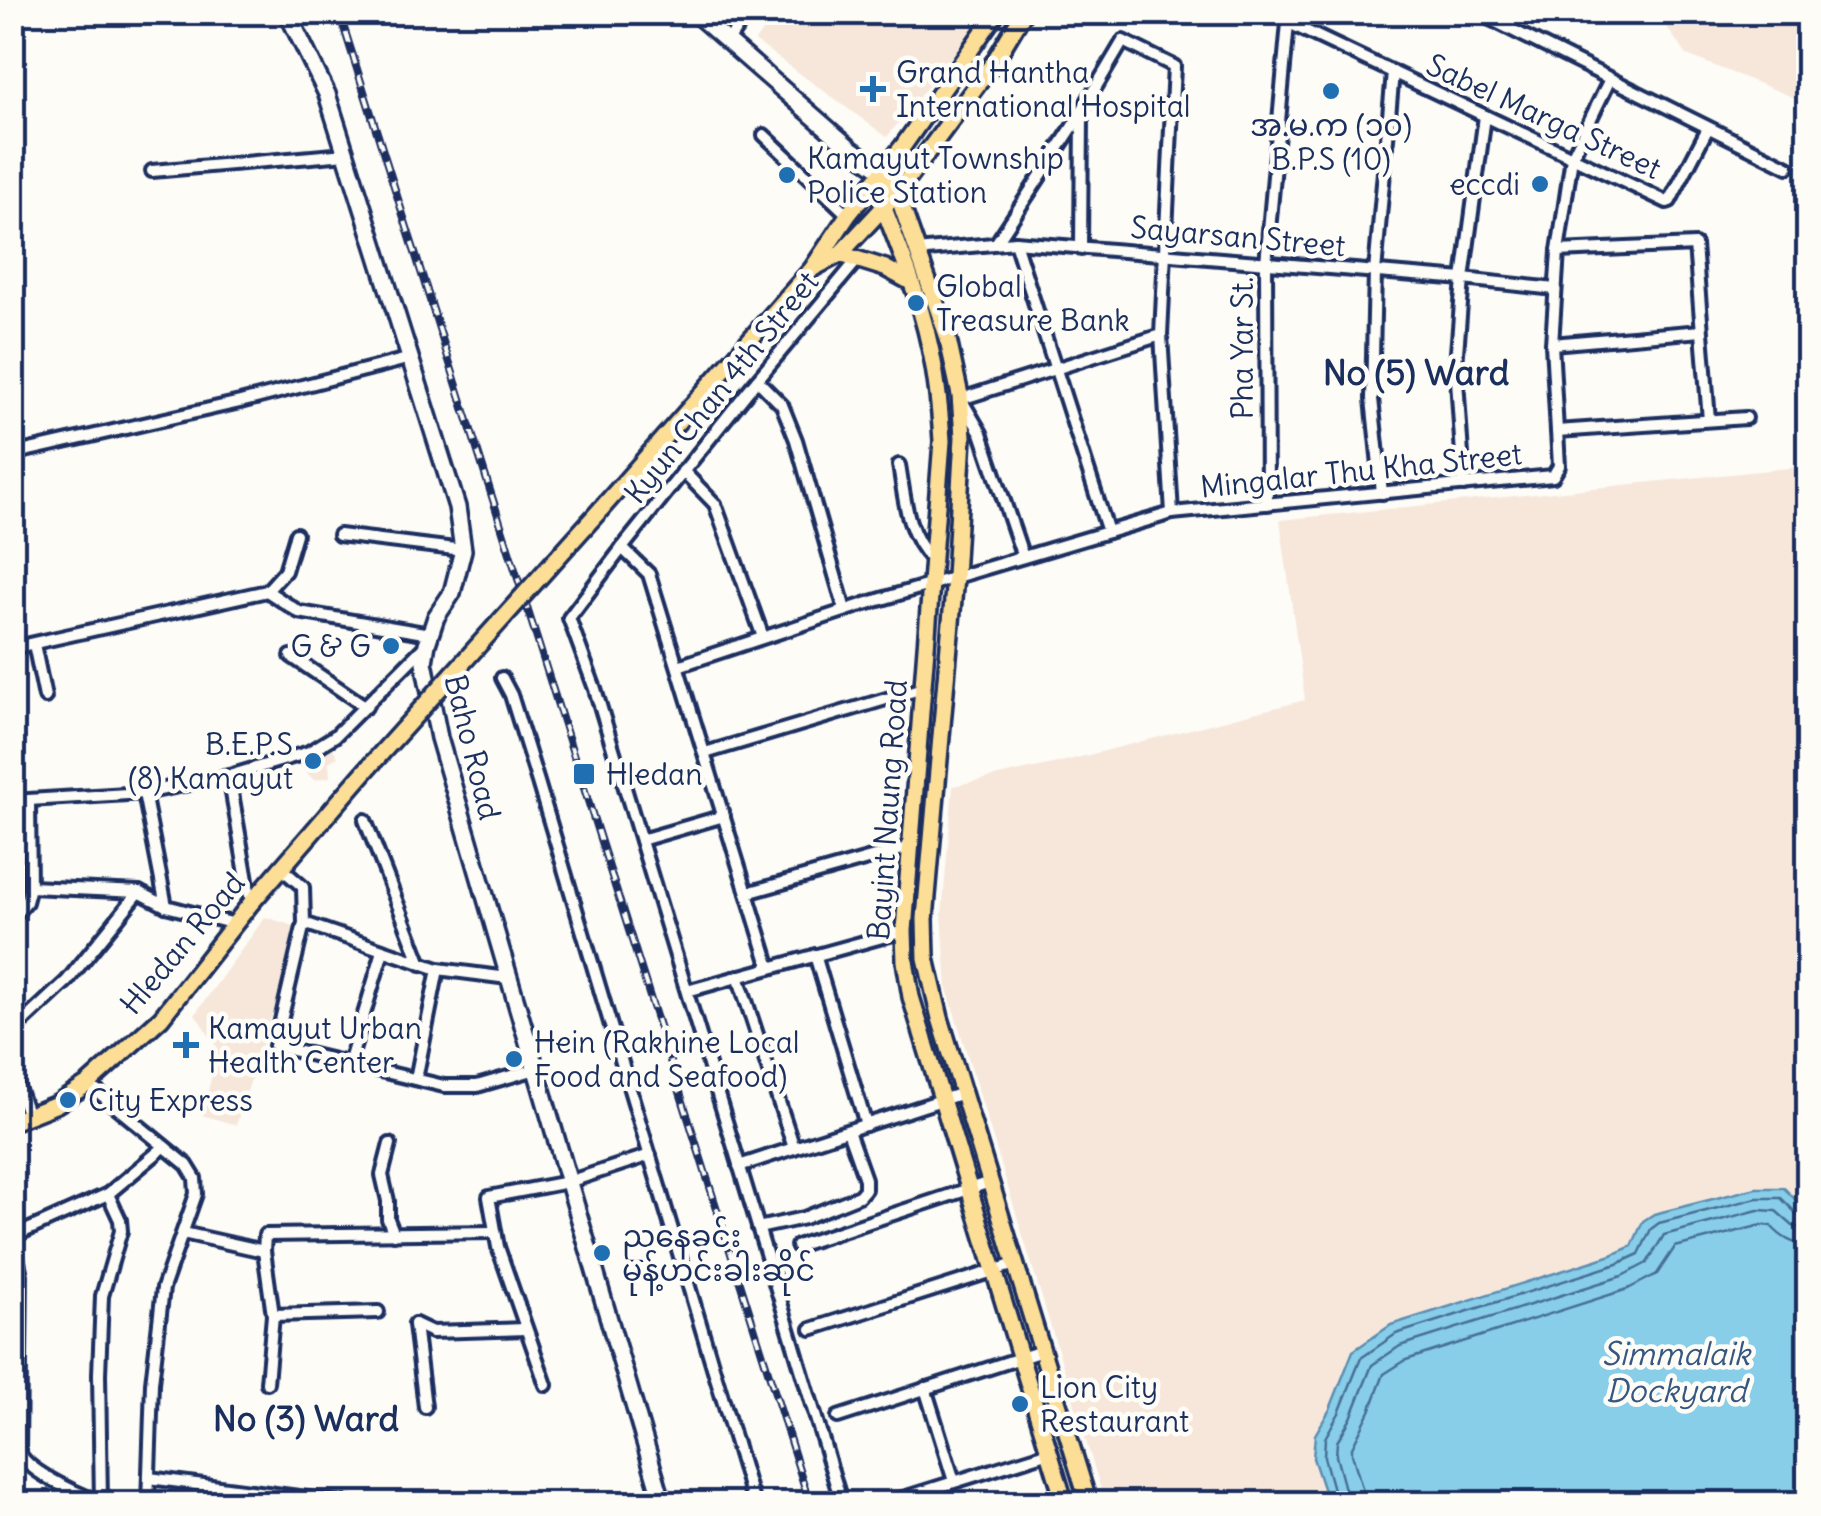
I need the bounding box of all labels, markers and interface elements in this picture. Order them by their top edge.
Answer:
street label: Sabel Marga Street [1421,45,1667,187]
place label: Grand Hantha International Hospital [896,53,1191,125]
marker: Grand Hantha International Hospital [860,76,886,102]
marker: အ.မ.က (၁၀) B.P.S (10) [1320,80,1342,102]
place label: အ.မ.က (၁၀) B.P.S (10) [1250,106,1412,178]
place label: Kamayut Township Police Station [807,139,1064,211]
marker: Kamayut Township Police Station [776,164,798,186]
place label: eccdi [1449,165,1520,203]
marker: eccdi [1529,173,1551,195]
street label: Sayarsan Street [1129,208,1347,264]
street label: Kyun Chan 4th Street [616,263,826,511]
place label: Global Treasure Bank [936,267,1130,339]
street label: Pha Yar St. [1223,276,1261,420]
marker: Global Treasure Bank [905,292,927,314]
district label: No (5) Ward [1323,350,1510,394]
street label: Mingalar Thu Kha Street [1198,434,1524,506]
place label: G & G [290,627,371,665]
marker: G & G [380,635,402,657]
street label: Baho Road [437,670,509,824]
street label: Bayint Naung Road [859,678,915,942]
place label: B.E.P.S (8) Kamayut [128,725,293,797]
marker: B.E.P.S (8) Kamayut [302,750,324,772]
place label: Hledan [606,755,703,793]
marker: Hledan [571,761,597,787]
street label: Hledan Road [112,864,252,1022]
place label: Kamayut Urban Health Center [208,1009,422,1081]
place label: Hein (Rakhine Local Food and Seafood) [534,1023,800,1095]
marker: Kamayut Urban Health Center [173,1032,199,1058]
marker: Hein (Rakhine Local Food and Seafood) [503,1048,525,1070]
place label: City Express [88,1081,253,1119]
marker: City Express [57,1089,79,1111]
place label: ညနေခင်း မုန့်ဟင်းခါးဆိုင် [622,1215,815,1296]
marker: ညနေခင်း မုန့်ဟင်းခါးဆိုင် [591,1242,613,1264]
water label: Simmalaik Dockyard [1602,1333,1753,1411]
place label: Lion City Restaurant [1040,1368,1189,1440]
marker: Lion City Restaurant [1009,1393,1031,1415]
district label: No (3) Ward [213,1396,400,1440]

